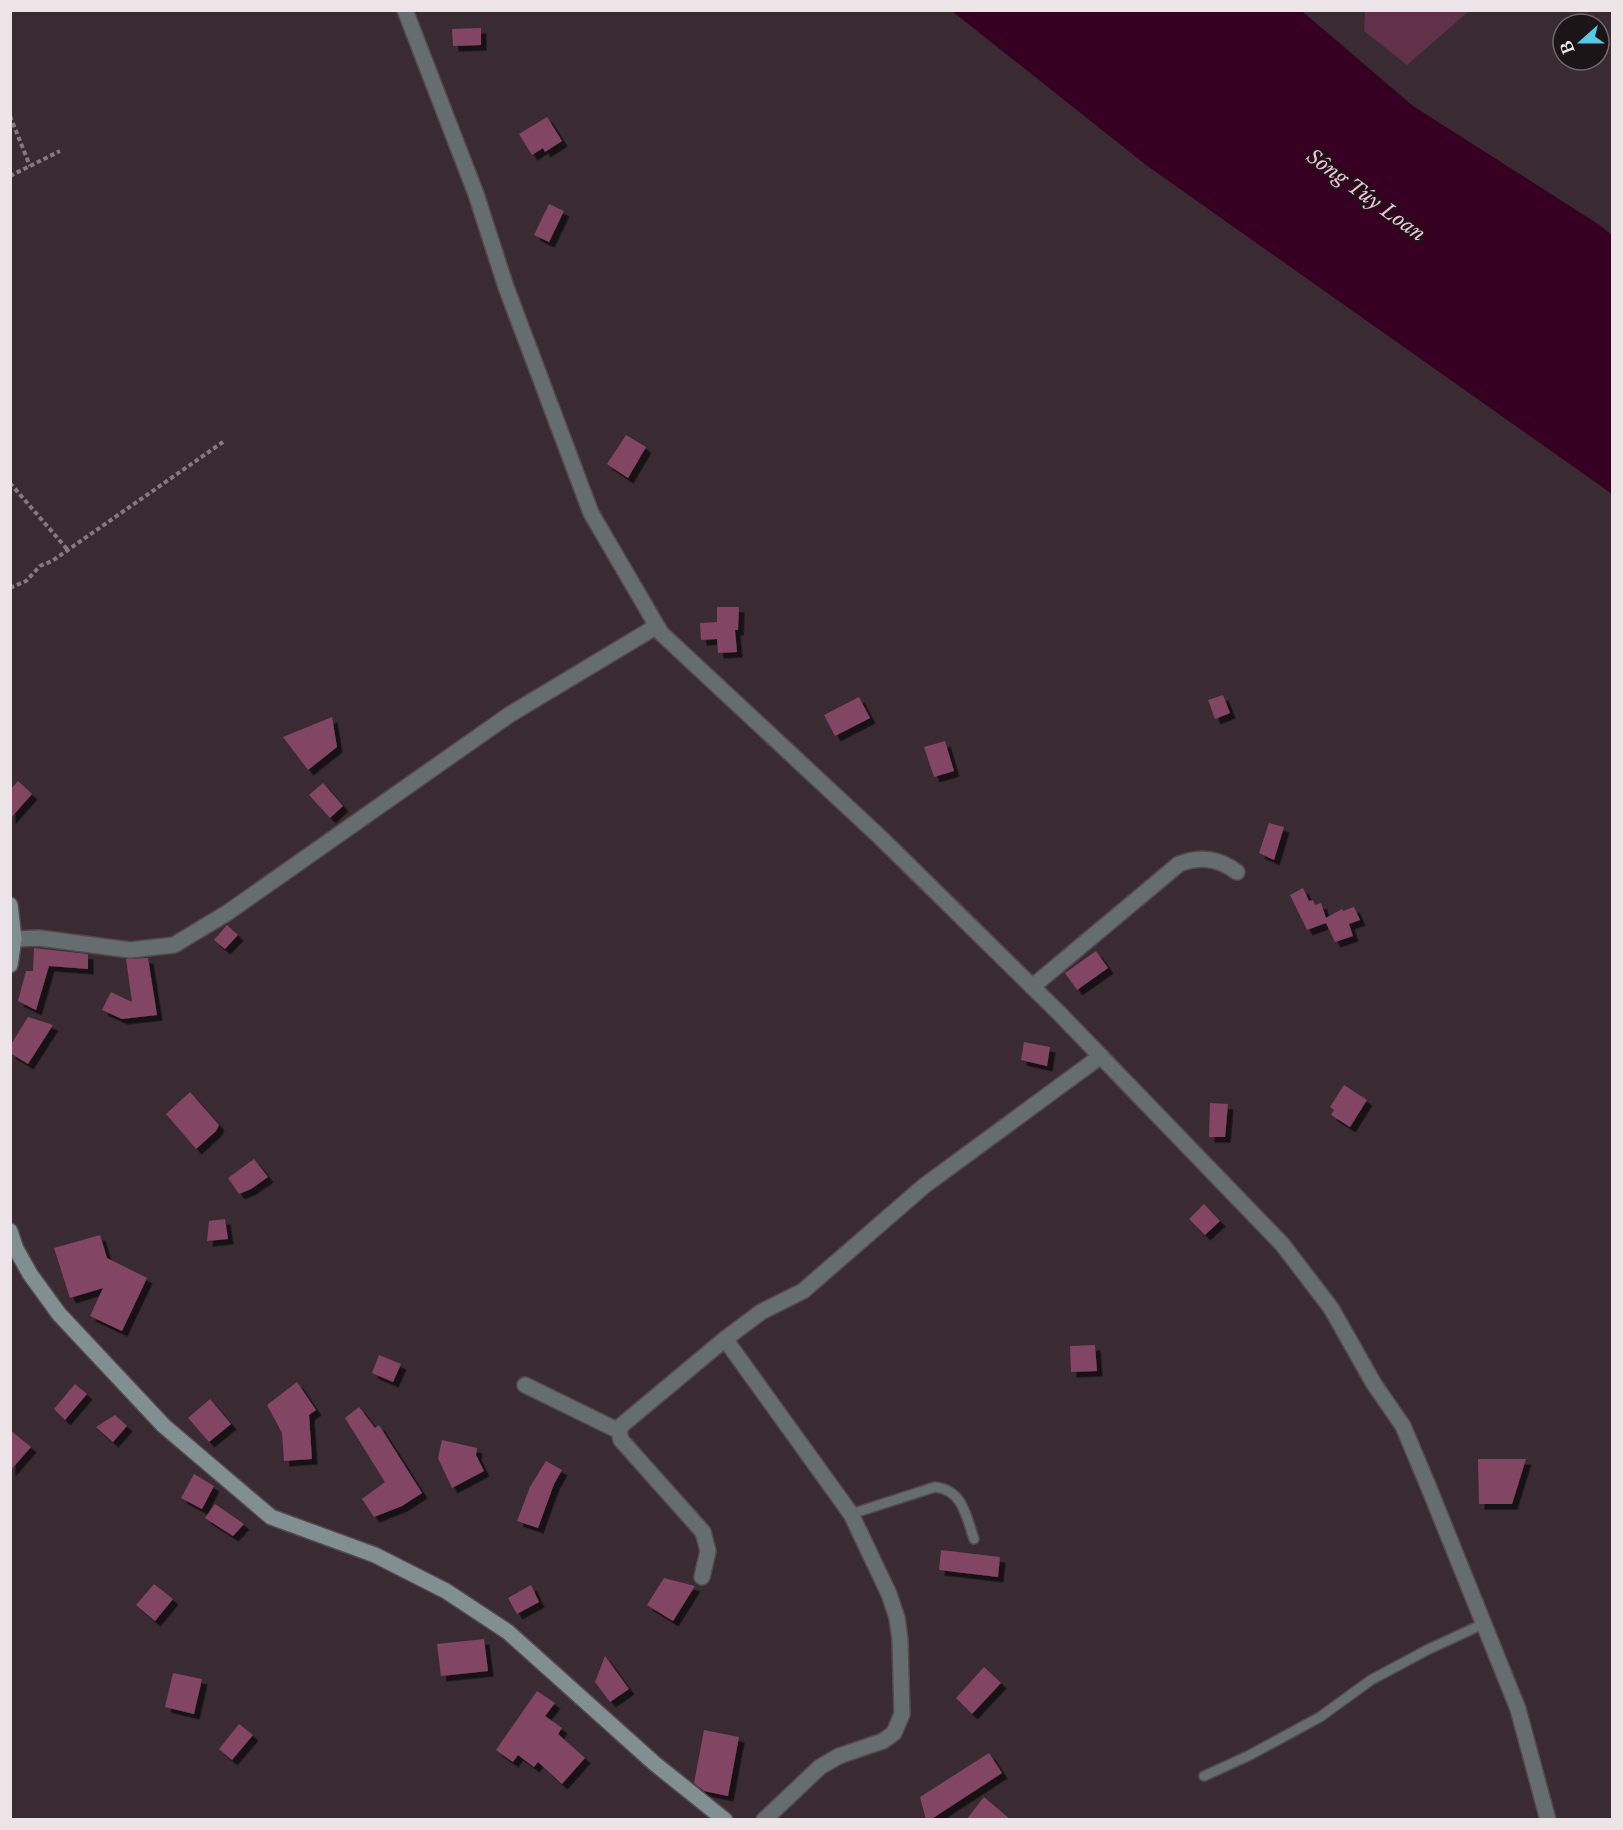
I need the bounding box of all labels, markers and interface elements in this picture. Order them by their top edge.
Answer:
north arrow [1551,12,1611,72]
text: B [1555,38,1579,57]
water label: Sông Túy Loan [1302,144,1430,246]

